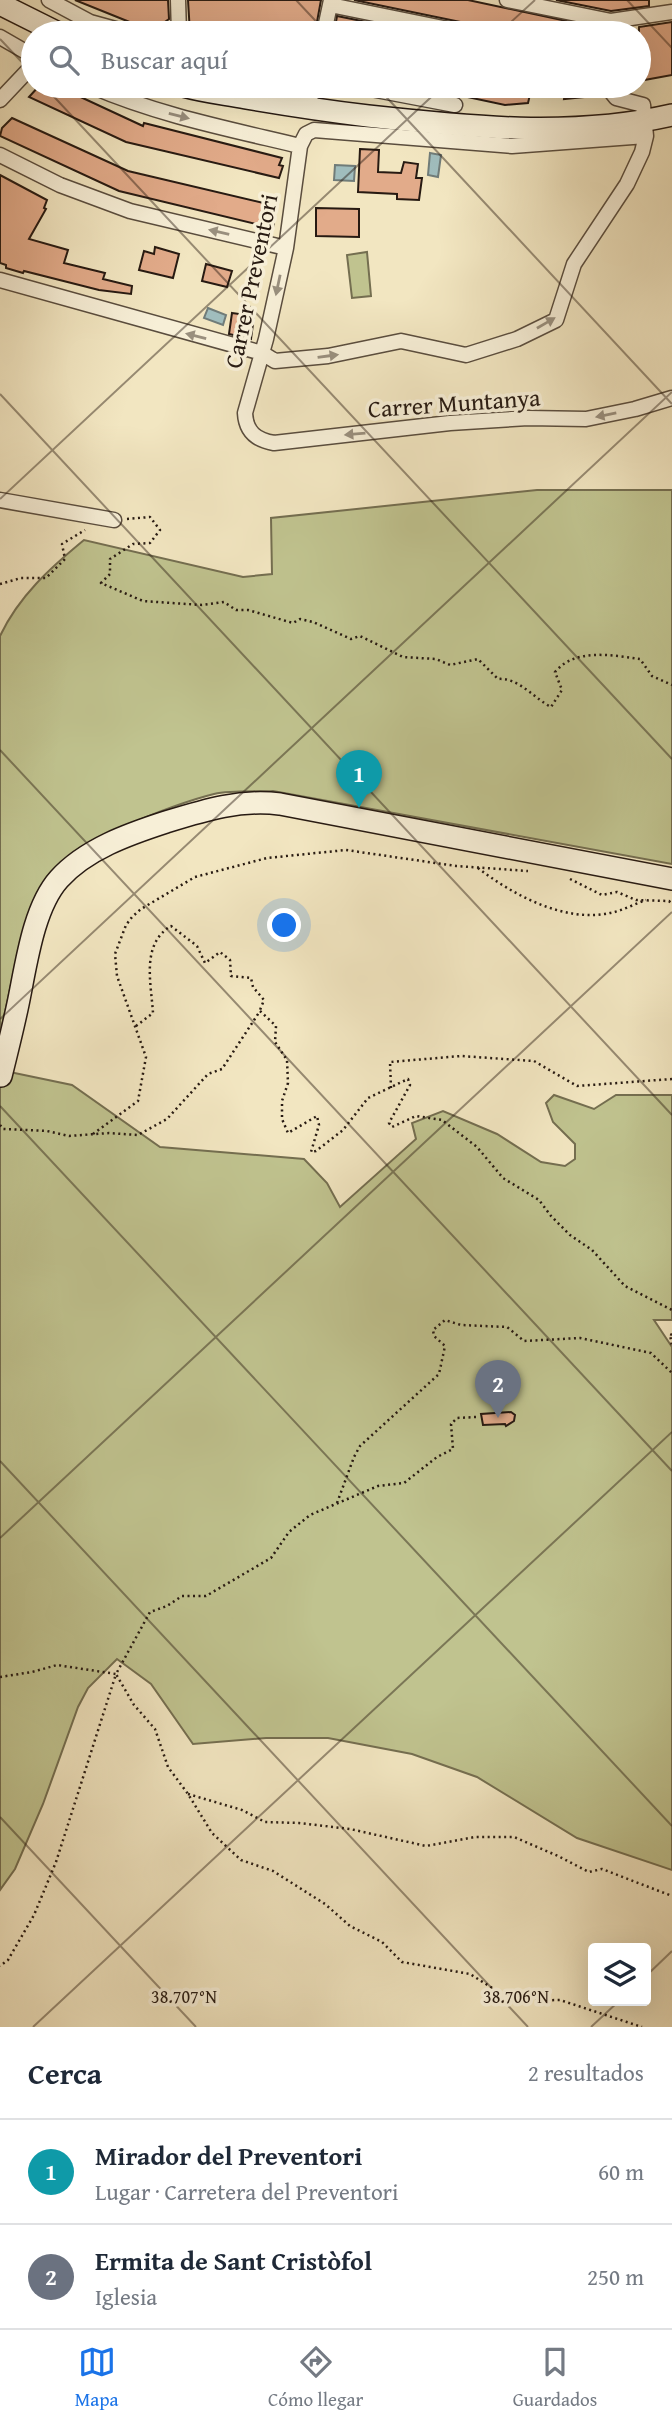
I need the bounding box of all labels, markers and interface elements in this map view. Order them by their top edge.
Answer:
search box [21,21,651,98]
text: Buscar aquí [101,40,228,79]
icon: search [45,41,83,79]
one-way arrow [168,111,190,122]
street label: Carrer Preventori [215,190,287,371]
one-way arrow [208,226,230,237]
one-way arrow [272,274,283,296]
one-way arrow [536,317,556,330]
one-way arrow [185,330,207,341]
one-way arrow [317,350,339,361]
street label: Carrer Muntanya [367,379,542,426]
one-way arrow [595,409,617,420]
one-way arrow [344,429,366,440]
pin: 1 [336,750,382,808]
your location [267,908,301,942]
pin: 2 [475,1360,521,1418]
map controls [588,1943,651,2006]
button: layers [588,1943,651,2006]
text: 38.707°N [151,1983,217,2010]
text: 38.706°N [483,1983,549,2010]
text: Cerca [28,2051,102,2095]
text: 2 resultados [528,2056,644,2089]
text: Mirador del Preventori [95,2136,362,2175]
text: 1 [45,2155,57,2188]
text: 60 m [598,2155,644,2188]
text: Lugar · Carretera del Preventori [95,2175,399,2208]
text: Ermita de Sant Cristòfol [95,2241,372,2280]
text: 2 [45,2260,57,2293]
text: 250 m [587,2260,644,2293]
text: Iglesia [95,2280,157,2313]
tab: Mapa [75,2343,119,2413]
tab: Cómo llegar [268,2343,363,2413]
tab: Guardados [513,2343,597,2413]

